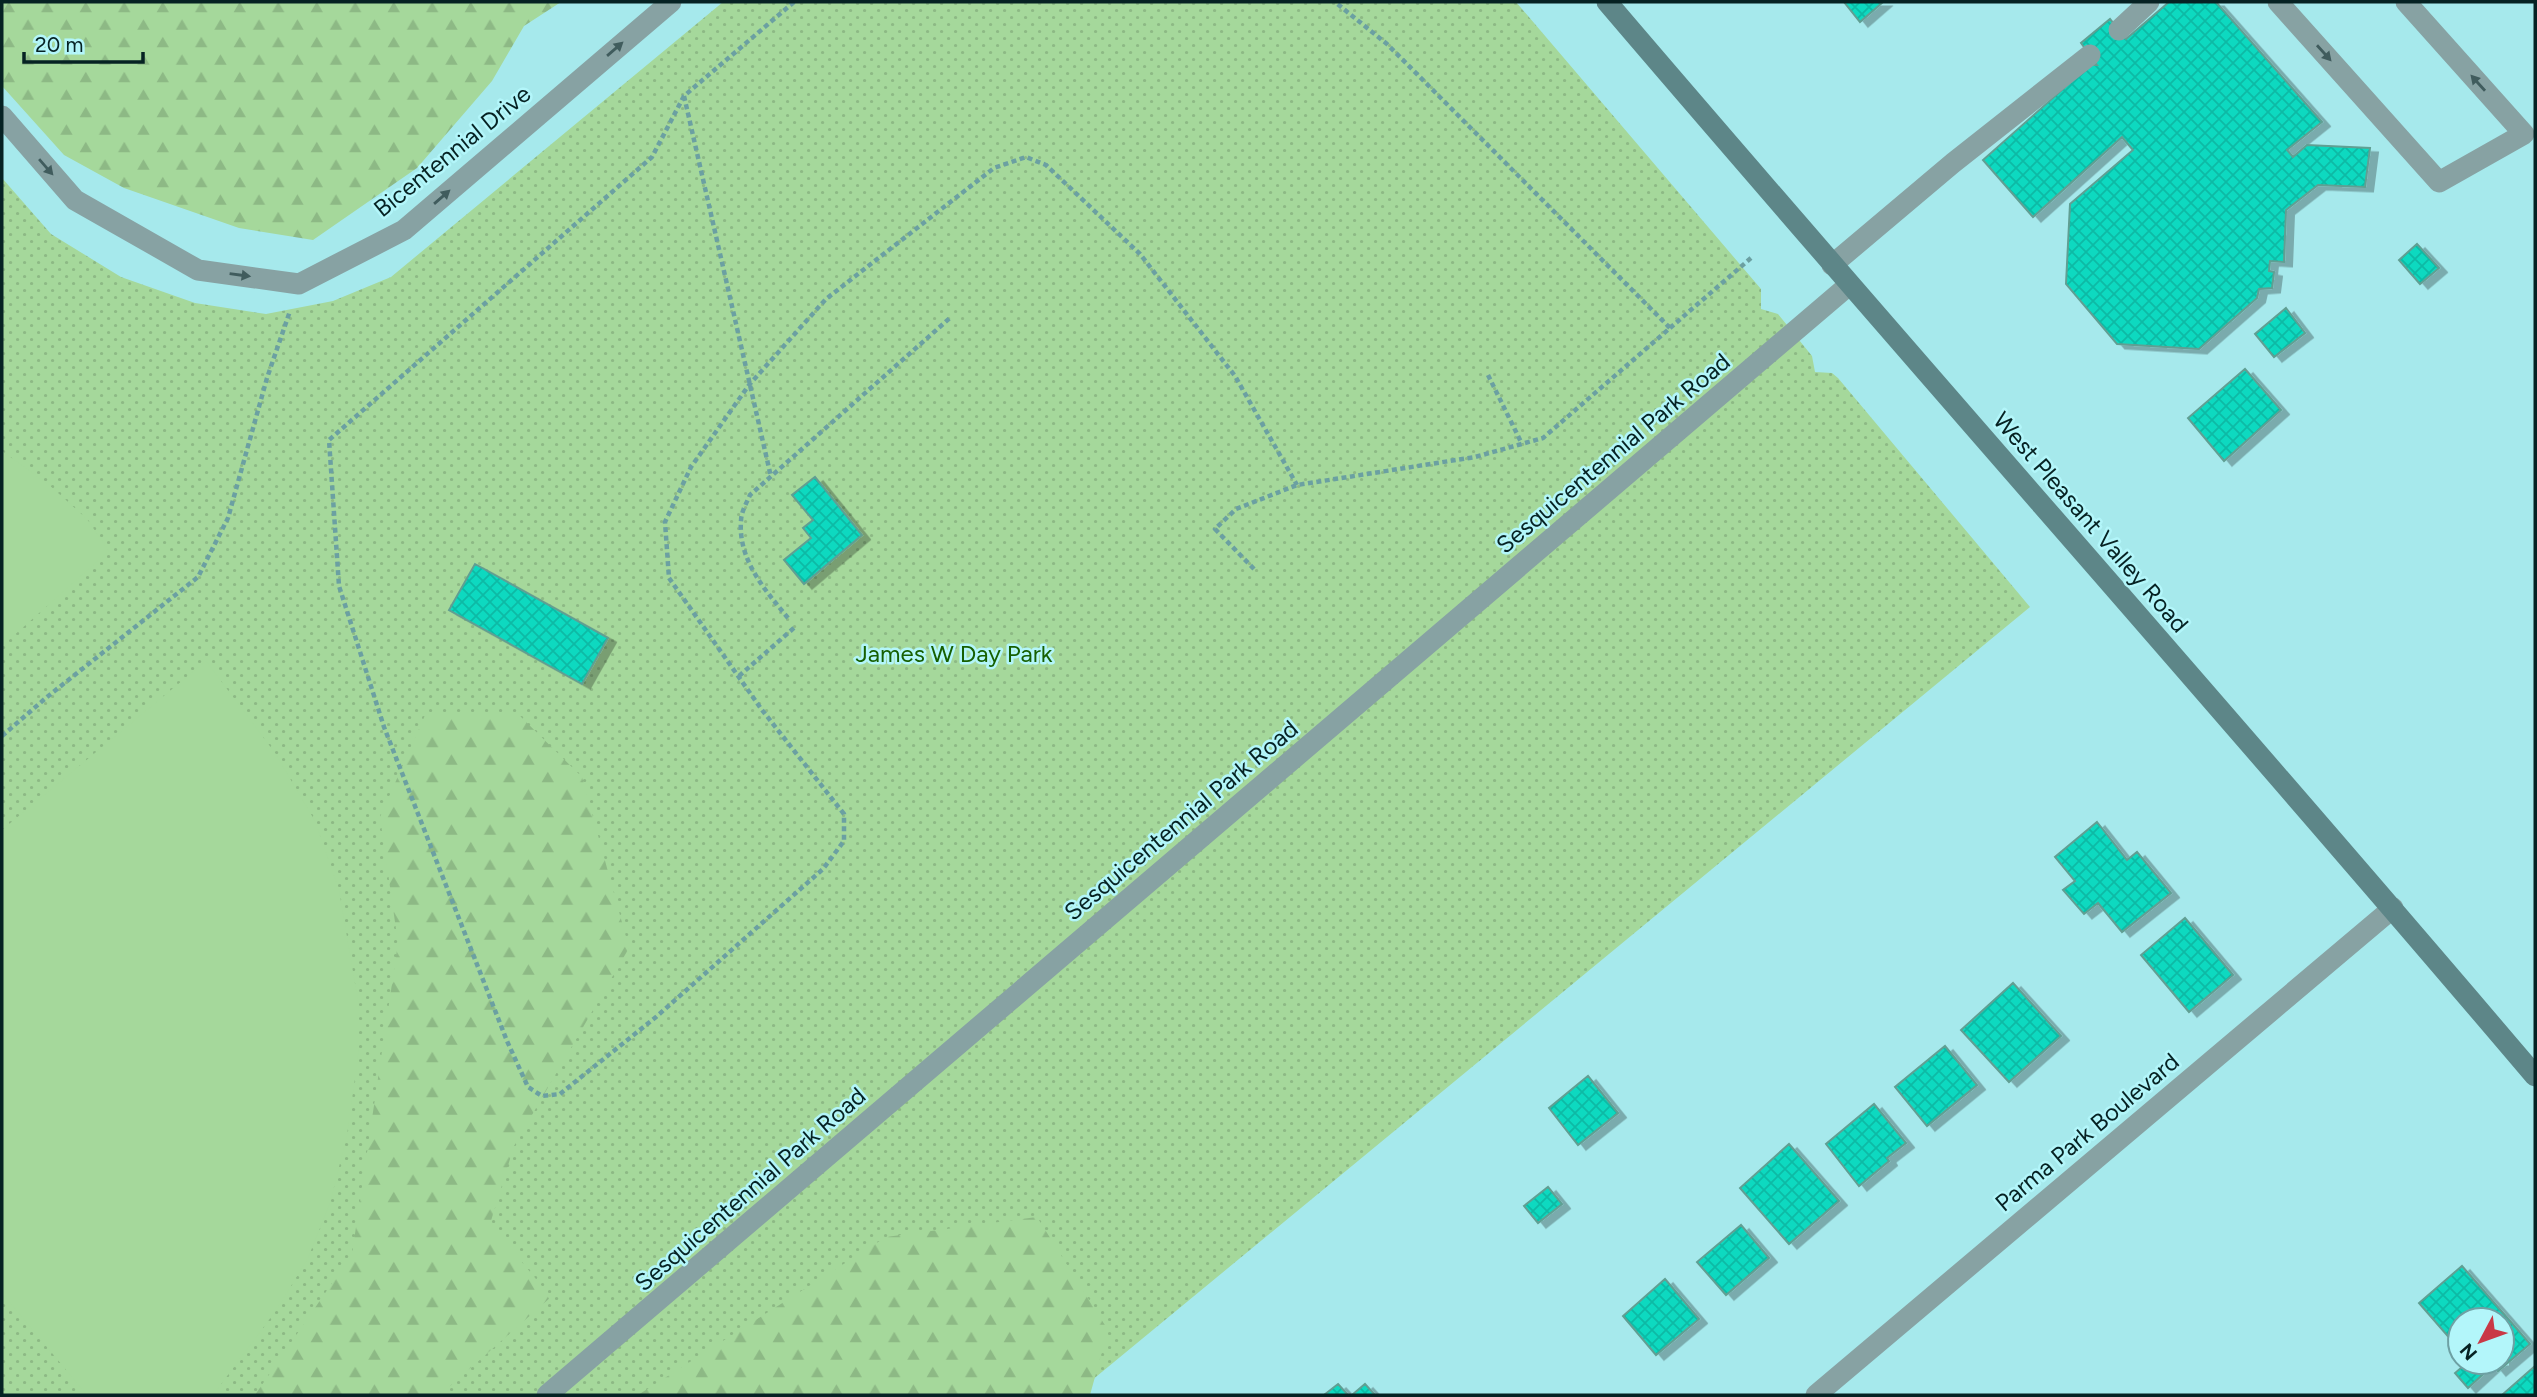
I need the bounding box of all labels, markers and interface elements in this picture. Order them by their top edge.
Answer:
scale bar [24,21,144,65]
text: 20 m [35,32,83,57]
one-way arrow [607,42,624,57]
one-way arrow [2316,44,2332,62]
one-way arrow [2471,75,2486,92]
street label: Bicentennial Drive [368,79,536,223]
one-way arrow [38,159,53,176]
one-way arrow [434,190,451,205]
one-way arrow [229,270,251,281]
street label: Sesquicentennial Park Road [1490,347,1736,559]
street label: West Pleasant Valley Road [1987,406,2195,638]
park label: James W Day Park [856,639,1053,668]
street label: Sesquicentennial Park Road [1058,714,1304,926]
street label: Parma Park Boulevard [1989,1047,2185,1217]
street label: Sesquicentennial Park Road [629,1081,871,1297]
north arrow [2446,1306,2516,1376]
text: N [2455,1339,2482,1365]

